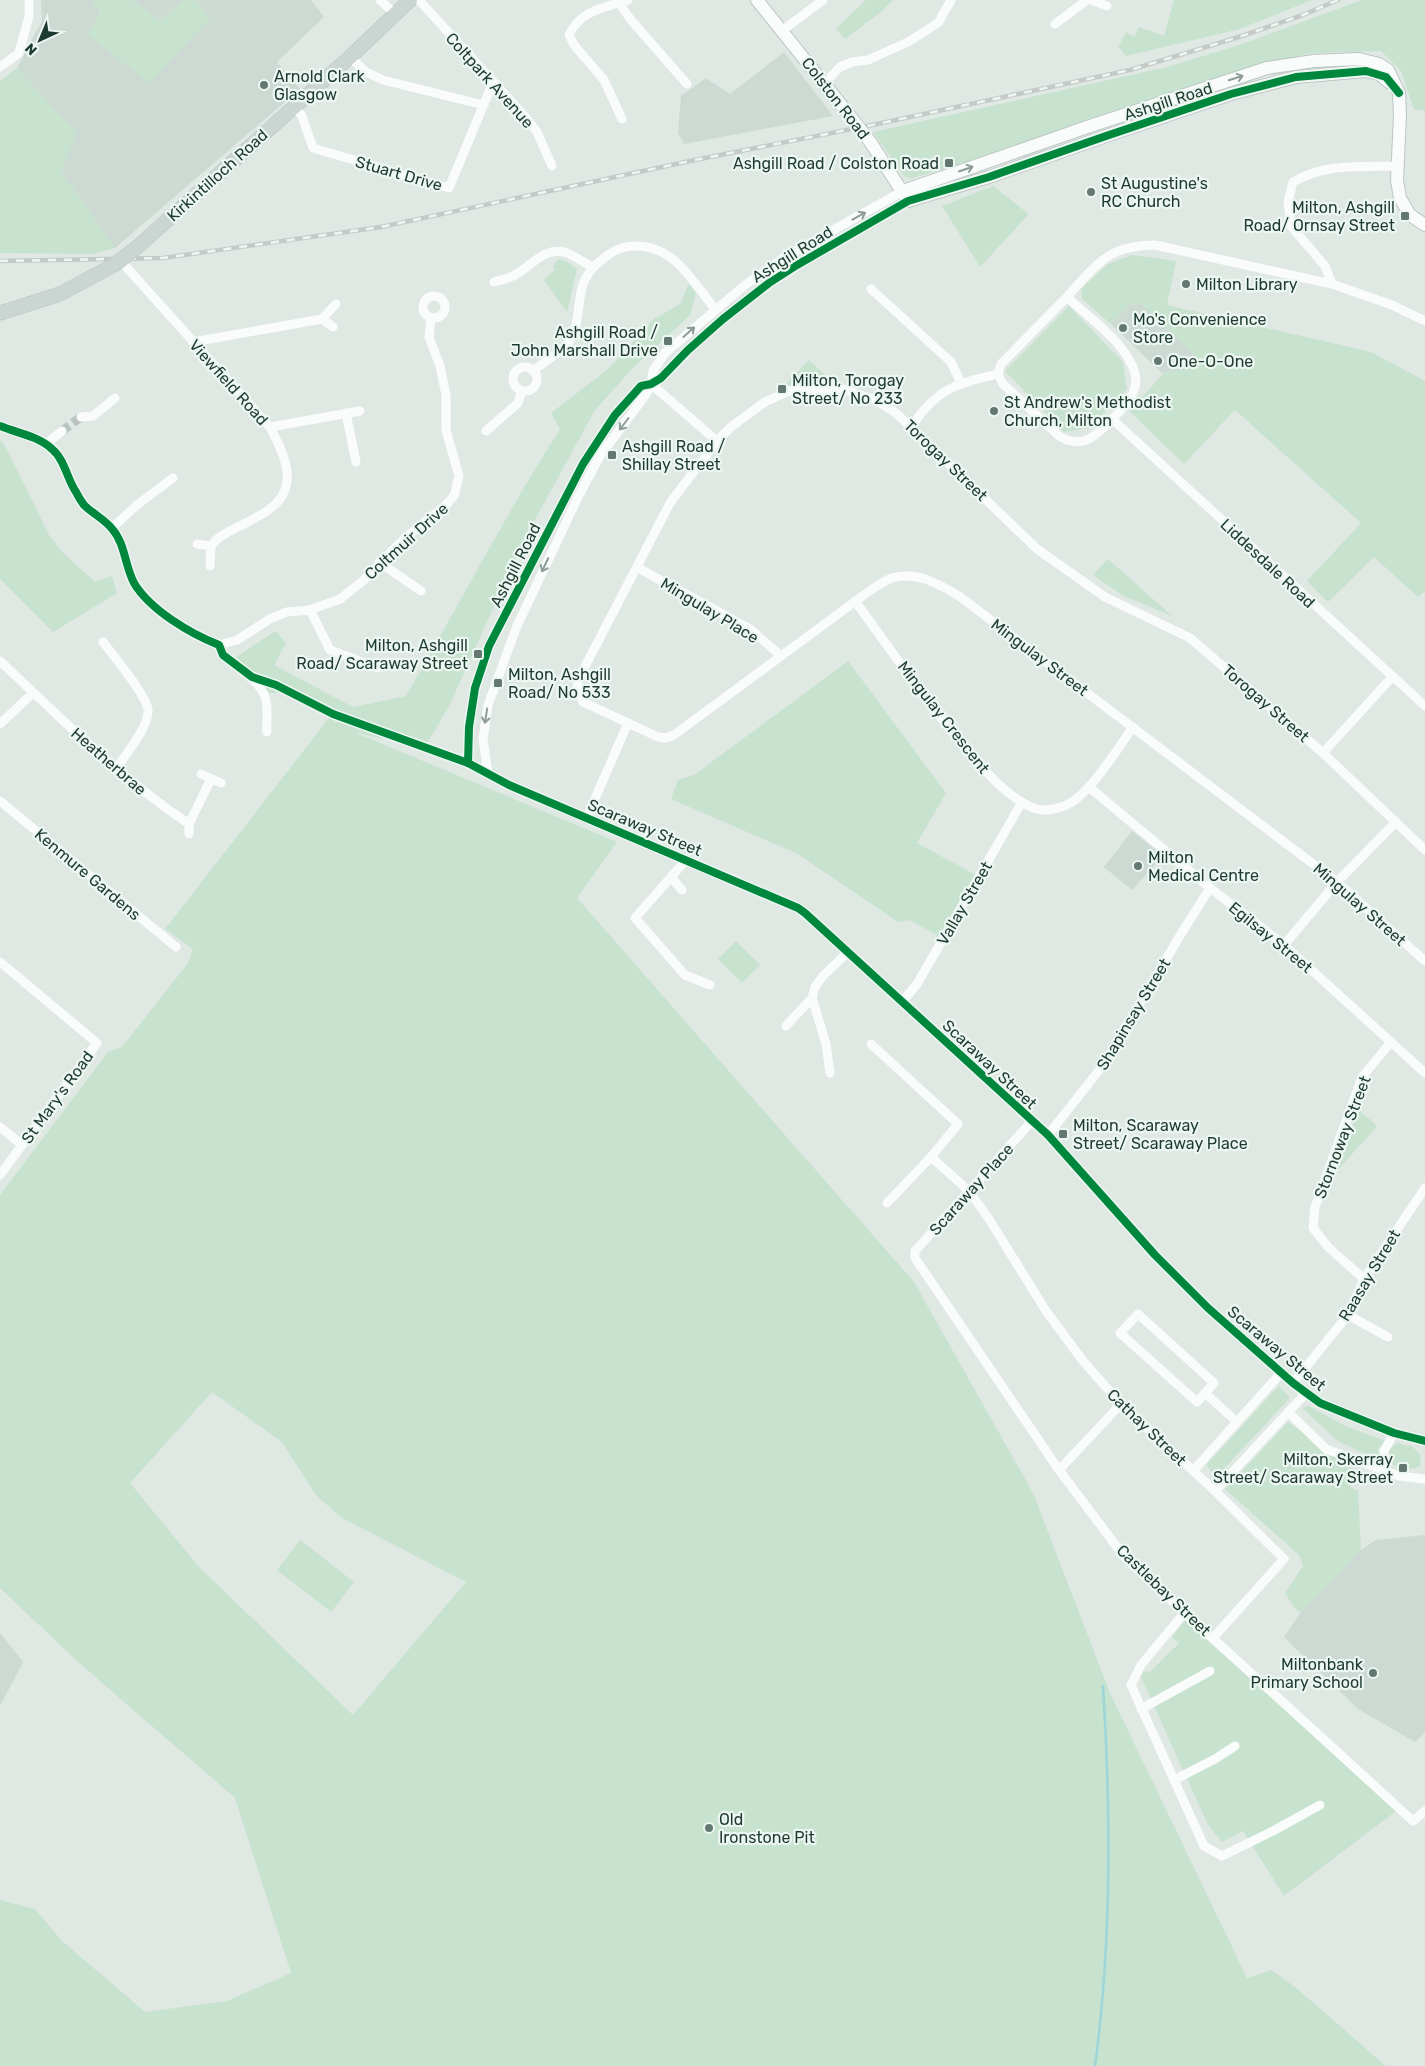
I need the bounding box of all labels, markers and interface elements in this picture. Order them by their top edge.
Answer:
north arrow [15,15,65,65]
street label: Coltpark Avenue [442,29,538,132]
text: N [22,39,41,59]
street label: Colston Road [798,54,874,143]
place label: Arnold Clark Glasgow [274,67,365,104]
one-way arrow [1228,73,1244,83]
street label: Ashgill Road [1122,78,1215,125]
marker: Arnold Clark Glasgow [258,79,270,91]
street label: Kirkintilloch Road [163,125,272,226]
street label: Stuart Drive [353,152,444,195]
place label: Ashgill Road / Colston Road [733,154,939,173]
marker: Ashgill Road / Colston Road [943,157,955,169]
one-way arrow [958,164,973,173]
place label: St Augustine's RC Church [1101,174,1208,211]
marker: St Augustine's RC Church [1085,186,1097,198]
place label: Milton, Ashgill Road/ Ornsay Street [1243,198,1395,235]
marker: Milton, Ashgill Road/ Ornsay Street [1399,210,1411,222]
one-way arrow [851,211,865,221]
street label: Ashgill Road [748,222,836,287]
place label: Milton Library [1196,275,1298,294]
marker: Milton Library [1180,278,1192,290]
place label: Mo's Convenience Store [1133,310,1267,347]
marker: Mo's Convenience Store [1117,322,1129,334]
place label: Ashgill Road / John Marshall Drive [511,323,658,360]
one-way arrow [682,326,695,338]
marker: Ashgill Road / John Marshall Drive [662,335,674,347]
street label: Viewfield Road [185,336,272,429]
place label: One-O-One [1168,352,1253,371]
marker: One-O-One [1152,355,1164,367]
place label: Milton, Torogay Street/ No 233 [792,371,904,408]
marker: Milton, Torogay Street/ No 233 [776,383,788,395]
place label: St Andrew's Methodist Church, Milton [1004,393,1171,430]
marker: St Andrew's Methodist Church, Milton [988,405,1000,417]
street label: Torogay Street [900,416,991,505]
one-way arrow [619,417,629,431]
place label: Ashgill Road / Shillay Street [622,437,726,474]
marker: Ashgill Road / Shillay Street [606,449,618,461]
street label: Coltmuir Drive [361,499,452,584]
street label: Liddesdale Road [1217,515,1319,612]
street label: Ashgill Road [486,520,545,610]
one-way arrow [539,557,549,572]
street label: Mingulay Place [657,574,762,647]
street label: Mingulay Street [987,615,1092,700]
place label: Milton, Ashgill Road/ Scaraway Street [296,636,468,673]
marker: Milton, Ashgill Road/ Scaraway Street [472,648,484,660]
street label: Mingulay Crescent [894,657,993,777]
street label: Torogay Street [1218,661,1313,746]
place label: Milton, Ashgill Road/ No 533 [508,665,611,702]
marker: Milton, Ashgill Road/ No 533 [492,677,504,689]
one-way arrow [481,708,491,724]
street label: Heatherbrae [67,724,150,799]
street label: Scaraway Street [585,795,705,860]
street label: Kenmure Gardens [31,825,145,924]
place label: Milton Medical Centre [1148,848,1259,885]
street label: Vallay Street [933,858,996,948]
street label: Mingulay Street [1309,859,1410,950]
marker: Milton Medical Centre [1132,860,1144,872]
street label: Egilsay Street [1225,898,1316,977]
street label: Shapinsay Street [1093,955,1174,1074]
street label: Scaraway Street [938,1016,1041,1113]
street label: St Mary's Road [17,1047,97,1147]
street label: Stornoway Street [1310,1073,1375,1201]
place label: Milton, Scaraway Street/ Scaraway Place [1073,1116,1248,1153]
marker: Milton, Scaraway Street/ Scaraway Place [1057,1128,1069,1140]
street label: Scaraway Place [925,1140,1018,1239]
street label: Raasay Street [1335,1226,1404,1325]
street label: Scaraway Street [1224,1302,1330,1395]
street label: Cathay Street [1103,1385,1190,1470]
place label: Milton, Skerray Street/ Scaraway Street [1213,1450,1393,1487]
marker: Milton, Skerray Street/ Scaraway Street [1397,1462,1409,1474]
street label: Castlebay Street [1113,1541,1215,1640]
place label: Miltonbank Primary School [1251,1655,1364,1692]
marker: Miltonbank Primary School [1367,1667,1379,1679]
place label: Old Ironstone Pit [719,1810,815,1847]
marker: Old Ironstone Pit [703,1822,715,1834]

